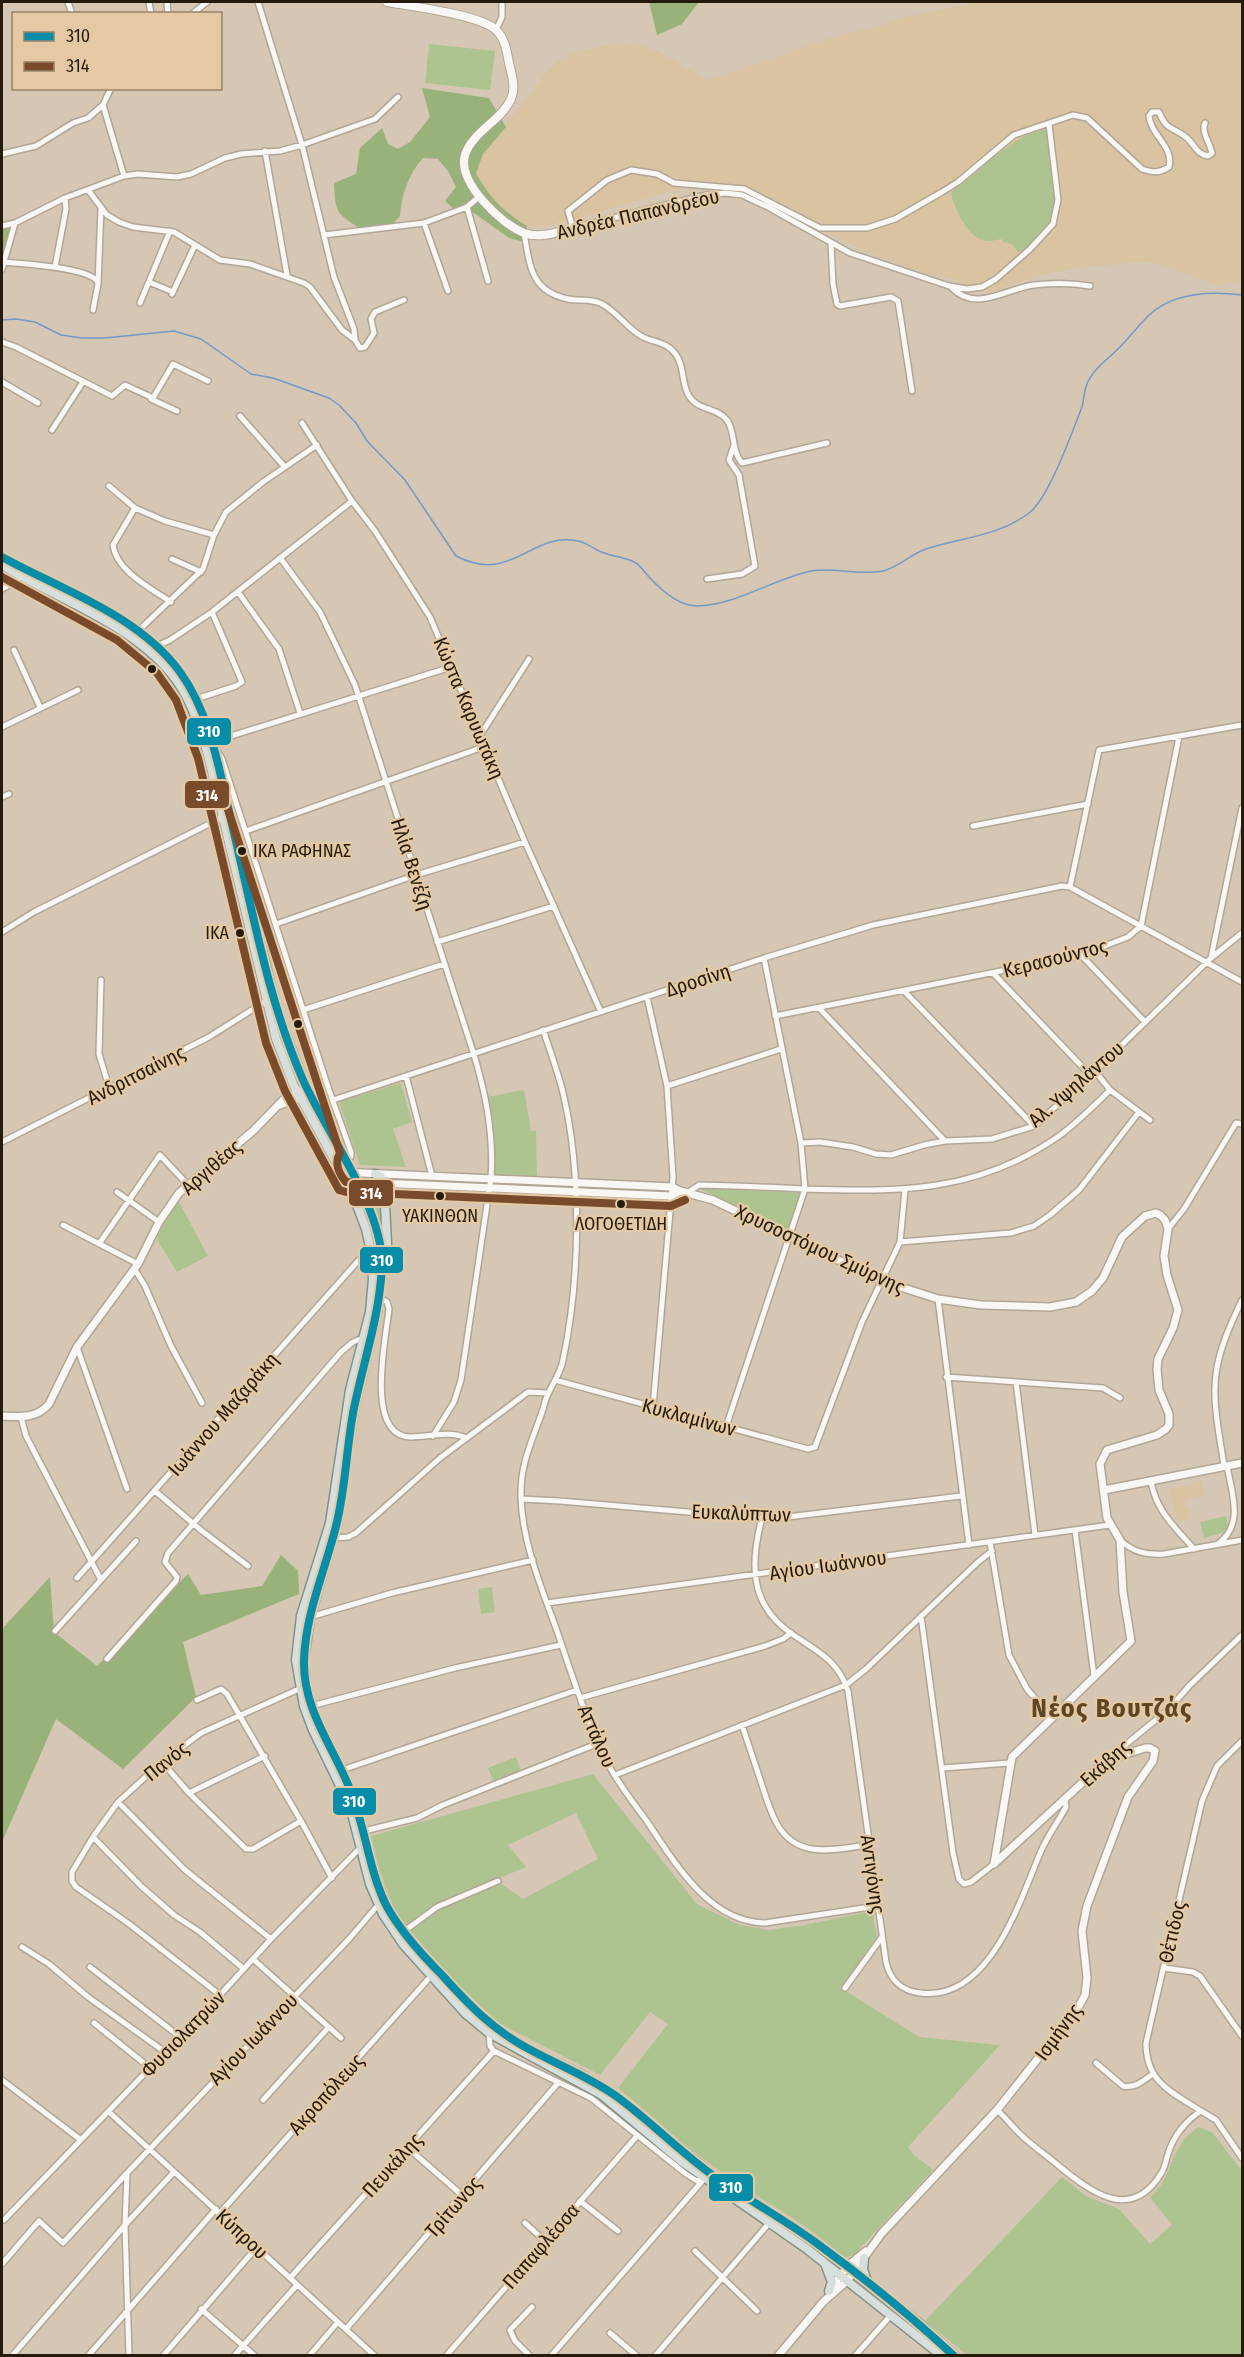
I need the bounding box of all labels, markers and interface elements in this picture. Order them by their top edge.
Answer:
legend [12,12,222,90]
text: 310 [66,25,90,47]
text: 314 [66,55,90,77]
street label: Ανδρέα Παπανδρέου [554,184,722,244]
street label: Κώστα Καρυωτάκη [428,633,510,783]
unlabelled marker [146,663,158,675]
line badge: 310 [186,717,232,746]
text: 310 [197,722,221,741]
line badge: 314 [184,780,230,809]
text: 314 [195,786,218,805]
street label: Ηλία Βενέζη [386,815,438,913]
place label: ΙΚΑ ΡΑΦΗΝΑΣ [253,840,351,862]
marker: ΙΚΑ ΡΑΦΗΝΑΣ [236,845,248,857]
place label: ΙΚΑ [205,922,230,944]
marker: ΙΚΑ [234,927,246,939]
street label: Κερασούντος [1000,933,1110,983]
street label: Δροσίνη [663,958,733,1002]
unlabelled marker [292,1018,304,1030]
street label: Αλ. Υψηλάντου [1023,1036,1129,1132]
street label: Ανδριτσαίνης [83,1040,190,1110]
street label: Αργιθέας [176,1134,246,1200]
line badge: 314 [348,1179,394,1207]
text: 314 [359,1184,382,1203]
marker: ΥΑΚΙΝΘΩΝ [434,1190,446,1202]
marker: ΛΟΓΟΘΕΤΙΔΗ [615,1198,627,1210]
street label: Χρυσοστόμου Σμύρνης [731,1199,909,1299]
place label: ΥΑΚΙΝΘΩΝ [402,1205,478,1227]
place label: ΛΟΓΟΘΕΤΙΔΗ [575,1213,667,1235]
line badge: 310 [359,1246,404,1274]
text: 310 [370,1251,394,1270]
street label: Ιωάννου Μαζαράκη [163,1347,283,1481]
street label: Κυκλαμίνων [639,1393,739,1441]
street label: Ευκαλύπτων [691,1499,791,1527]
street label: Αγίου Ιωάννου [768,1545,888,1585]
district label: Νέος Βουτζάς [1031,1693,1193,1724]
street label: Αττάλου [573,1701,621,1771]
street label: Εκάβης [1075,1734,1135,1792]
street label: Πανός [139,1735,194,1786]
line badge: 310 [332,1787,377,1816]
text: 310 [342,1792,366,1811]
street label: Αντιγόνης [856,1833,890,1916]
street label: Θέτιδος [1153,1898,1191,1966]
street label: Φυσιολατρών [136,1986,230,2082]
street label: Αγίου Ιωάννου [203,1988,303,2090]
street label: Ισμήνης [1029,1998,1087,2065]
street label: Ακροπόλεως [283,2048,369,2139]
street label: Πευκάλης [357,2127,428,2202]
street label: Τρίτωνος [420,2171,486,2243]
line badge: 310 [708,2173,754,2202]
text: 310 [719,2178,743,2197]
street label: Παπαφλέσσα [497,2198,585,2294]
street label: Κύπρου [211,2204,273,2264]

